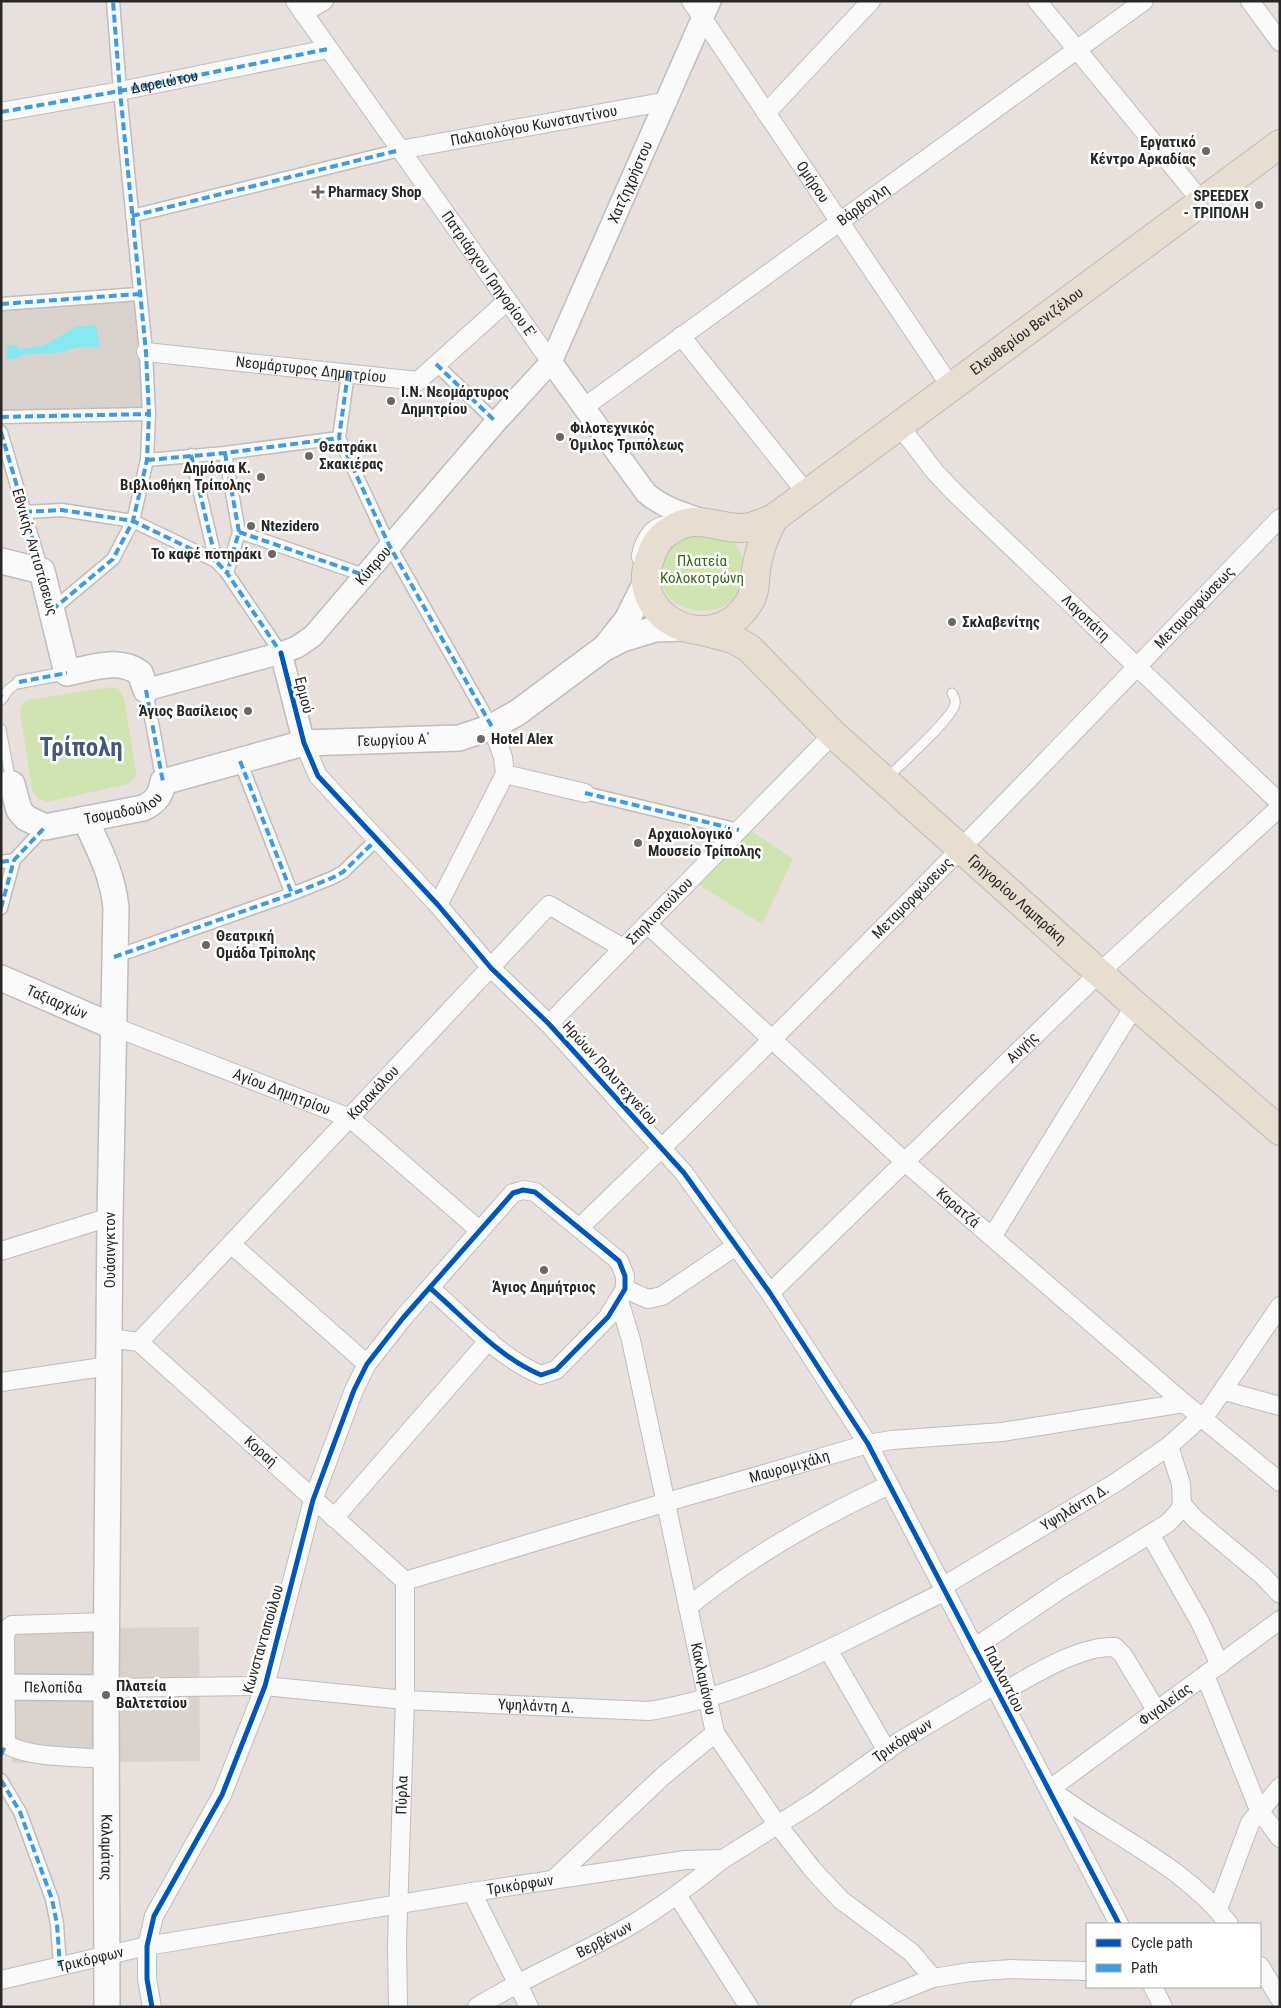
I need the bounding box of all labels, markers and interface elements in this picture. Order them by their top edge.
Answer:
street label: Δαρειώτου [129,67,199,98]
street label: Παλαιολόγου Κωνσταντίνου [449,101,619,150]
place label: Εργατικό Κέντρο Αρκαδίας [1090,133,1196,168]
street label: Χατζηχρήστου [604,138,656,226]
marker: Εργατικό Κέντρο Αρκαδίας [1200,145,1212,157]
street label: Ομήρου [792,158,833,206]
street label: Βάρβογλη [834,180,893,230]
place label: Pharmacy Shop [328,183,422,201]
marker: Pharmacy Shop [312,186,324,198]
place label: SPEEDEX - ΤΡΙΠΟΛΗ [1184,187,1250,222]
marker: SPEEDEX - ΤΡΙΠΟΛΗ [1253,199,1265,211]
street label: Πατριάρχου Γρηγορίου Ε' [438,208,540,341]
street label: Ελευθερίου Βενιζέλου [967,284,1087,379]
street label: Νεομάρτυρος Δημητρίου [235,353,387,387]
place label: Ι.Ν. Νεομάρτυρος Δημητρίου [401,383,509,418]
marker: Ι.Ν. Νεομάρτυρος Δημητρίου [385,395,397,407]
place label: Φιλοτεχνικός Όμιλος Τριπόλεως [569,419,684,454]
marker: Φιλοτεχνικός Όμιλος Τριπόλεως [554,431,566,443]
place label: Θεατράκι Σκακιέρας [319,438,384,473]
marker: Θεατράκι Σκακιέρας [303,450,315,462]
place label: Δημόσια Κ. Βιβλιοθήκη Τρίπολης [120,459,251,494]
marker: Δημόσια Κ. Βιβλιοθήκη Τρίπολης [255,471,267,483]
street label: Εθνικής Αντιστάσεως [8,486,62,618]
place label: Ntezidero [261,517,319,535]
marker: Ntezidero [245,520,257,532]
street label: Κύπρου [352,543,395,589]
place label: Το καφέ ποτηράκι [151,545,262,563]
marker: Το καφέ ποτηράκι [266,548,278,560]
park label: Πλατεία Κολοκοτρώνη [660,552,744,587]
street label: Μεταμορφώσεως [1151,562,1238,652]
street label: Λαγοπάτη [1058,591,1114,645]
place label: Σκλαβενίτης [962,613,1040,631]
marker: Σκλαβενίτης [946,616,958,628]
street label: Ερμού [291,675,317,715]
place label: Άγιος Βασίλειος [139,702,238,720]
marker: Άγιος Βασίλειος [242,705,254,717]
street label: Γεωργίου Α΄ [357,730,430,750]
place label: Hotel Alex [491,730,554,748]
district label: Τρίπολη [39,733,123,762]
marker: Hotel Alex [475,733,487,745]
street label: Τσομαδούλου [82,789,166,828]
place label: Αρχαιολογικό Μουσείο Τρίπολης [648,825,761,860]
marker: Αρχαιολογικό Μουσείο Τρίπολης [632,837,644,849]
street label: Γρηγορίου Λαμπράκη [964,851,1070,948]
street label: Μεταμορφώσεως [868,853,956,943]
street label: Σπηλιοπούλου [623,874,696,948]
place label: Θεατρική Ομάδα Τρίπολης [216,927,316,962]
marker: Θεατρική Ομάδα Τρίπολης [200,939,212,951]
street label: Ταξιαρχών [24,981,91,1024]
street label: Ηρώων Πολυτεχνείου [559,1017,661,1129]
street label: Αυγής [1003,1028,1042,1067]
street label: Καρακάλου [343,1062,403,1123]
street label: Αγίου Δημητρίου [230,1065,333,1119]
street label: Καρατζά [933,1184,984,1232]
street label: Ουάσινγκτον [101,1211,119,1288]
marker: Άγιος Δημήτριος [538,1264,550,1276]
place label: Άγιος Δημήτριος [492,1278,596,1296]
street label: Κοραή [241,1432,281,1471]
street label: Μαυρομιχάλη [747,1447,832,1487]
street label: Υψηλάντη Δ. [1037,1480,1112,1535]
street label: Κωνσταντοπούλου [239,1583,287,1695]
street label: Κακλαμάνου [687,1641,720,1716]
street label: Παλλαντίου [980,1643,1028,1715]
place label: Πλατεία Βαλτετσίου [116,1677,187,1712]
street label: Πελοπίδα [24,1678,83,1697]
street label: Φιγαλείας [1135,1679,1195,1730]
marker: Πλατεία Βαλτετσίου [100,1689,112,1701]
street label: Υψηλάντη Δ. [497,1695,575,1717]
street label: Τρικόρφων [869,1715,936,1766]
street label: Πύρλα [392,1775,412,1815]
street label: Καλαμάτας [97,1814,116,1880]
street label: Τρικόρφων [485,1871,555,1899]
street label: Βερβένων [573,1917,636,1962]
legend [1086,1923,1261,1988]
text: Cycle path [1131,1934,1193,1952]
street label: Τρικόρφων [56,1943,126,1976]
text: Path [1131,1959,1158,1977]

